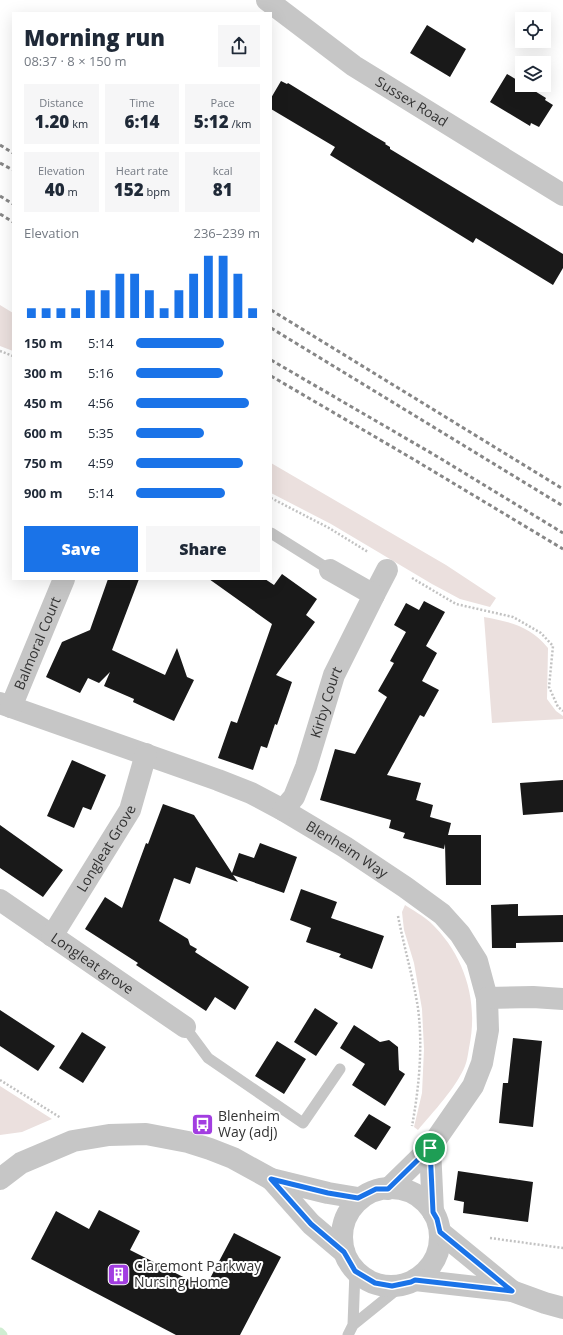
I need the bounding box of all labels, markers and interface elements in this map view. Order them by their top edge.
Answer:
map controls [515,12,551,92]
button: locate [515,12,551,48]
text: Morning run [24,22,165,52]
button: share [218,25,260,67]
text: 08:37 · 8 × 150 m [24,52,127,70]
button: layers [515,56,551,92]
street label: Sussex Road [372,72,452,131]
text: Distance [39,95,83,110]
text: Time [129,95,155,110]
text: Pace [211,95,235,110]
text: 1.20 [35,110,69,133]
text: 6:14 [125,110,159,133]
text: 5:12 [194,110,229,133]
text: km [69,116,88,131]
text: /km [229,116,251,131]
text: Elevation [38,163,85,178]
text: Heart rate [116,163,168,178]
text: kcal [213,163,233,178]
text: 40 [45,178,65,201]
text: 152 [114,178,144,201]
text: 81 [213,178,233,201]
text: m [65,184,78,199]
text: bpm [144,184,170,199]
text: Elevation [24,224,79,242]
text: 236–239 m [193,224,260,242]
text: 150 m [24,334,62,352]
text: 5:14 [88,334,114,352]
text: 300 m [24,364,62,382]
text: 5:16 [88,364,114,382]
text: 450 m [24,394,62,412]
text: 4:56 [88,394,114,412]
text: 600 m [24,424,62,442]
text: 5:35 [88,424,114,442]
text: 750 m [24,454,62,472]
text: 4:59 [88,454,114,472]
text: 900 m [24,484,62,502]
text: 5:14 [88,484,114,502]
button: Save [24,526,138,572]
button: Share [146,526,260,572]
street label: Balmoral Court [9,594,65,692]
street label: Kirby Court [305,663,346,740]
street label: Longleat Grove [72,803,140,895]
street label: Blenheim Way [303,816,393,883]
street label: Longleat grove [47,928,138,998]
place label: Blenheim Way (adj) [218,1106,280,1141]
bus stop icon: Blenheim Way (adj) [190,1111,216,1137]
pin [413,1131,447,1165]
icon: arrive [419,1137,441,1159]
place label: Claremont Parkway Nursing Home [134,1256,262,1291]
building icon: Claremont Parkway Nursing Home [105,1261,131,1287]

